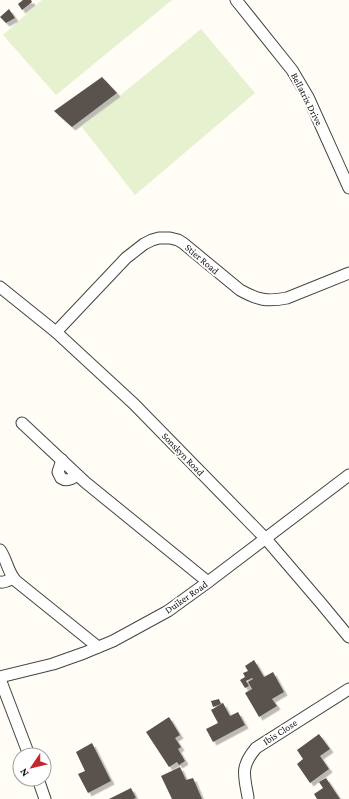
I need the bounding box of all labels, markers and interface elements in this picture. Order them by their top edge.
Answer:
street label: Bellatrix Drive [289,71,325,128]
street label: Stier Road [183,242,222,277]
street label: Sonskyn Road [160,430,207,478]
street label: Duiker Road [163,578,210,616]
street label: Ibis Close [261,717,300,747]
north arrow [12,747,52,787]
text: N [16,766,31,779]

